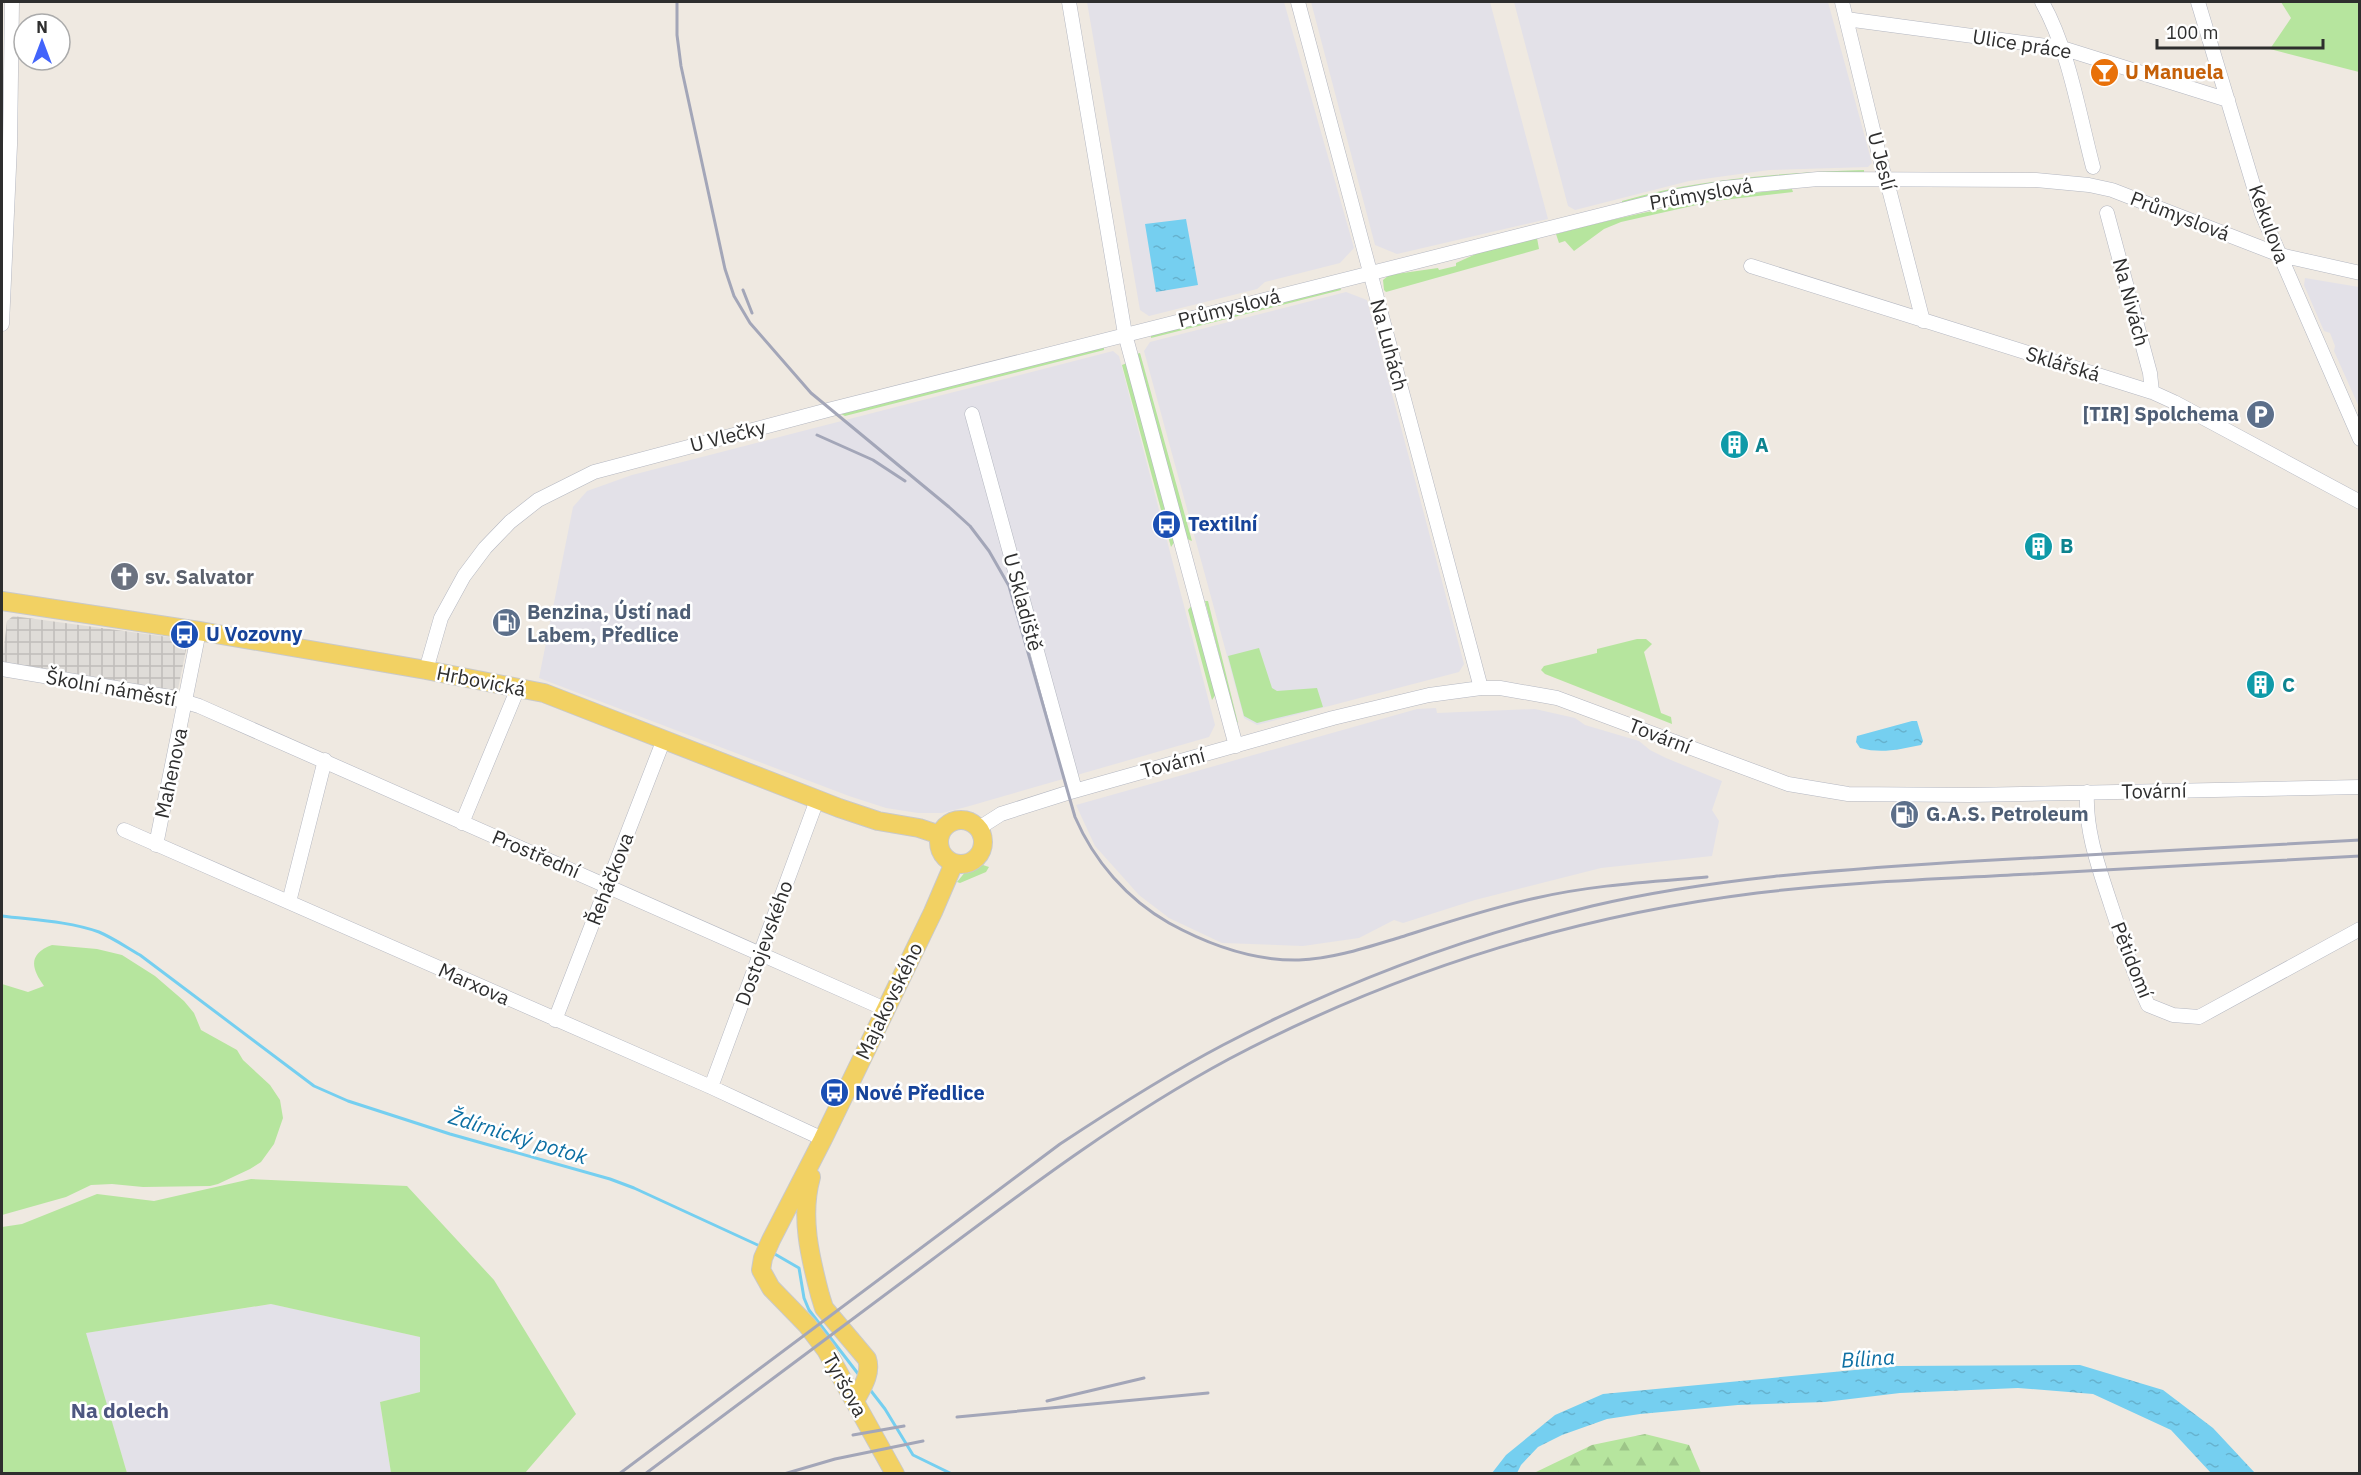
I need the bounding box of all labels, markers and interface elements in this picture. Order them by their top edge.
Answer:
north arrow [12,12,72,72]
scale bar [2157,12,2324,50]
text: N [36,17,48,37]
text: 100 m [2166,21,2218,44]
street label: Ulice práce [1971,22,2074,65]
bar icon: U Manuela [2088,56,2120,88]
place label: U Manuela [2125,58,2224,85]
street label: U Jeslí [1862,129,1903,193]
street label: Průmyslová [1647,171,1755,216]
street label: Kekulova [2243,181,2296,267]
street label: Průmyslová [2127,184,2234,247]
street label: Na Nivách [2107,255,2156,349]
street label: Průmyslová [1175,282,1283,333]
street label: Na Luhách [1364,296,1415,394]
street label: Sklářská [2023,339,2104,388]
parking icon: [TIR] Spolchema [2244,398,2276,430]
place label: [TIR] Spolchema [2082,400,2239,427]
street label: U Vlečky [687,413,769,458]
building icon: A [1718,429,1750,461]
place label: A [1755,431,1769,458]
bus stop icon: Textilní [1151,508,1183,540]
place label: Textilní [1188,510,1258,537]
building icon: B [2023,530,2055,562]
place label: B [2060,532,2073,559]
street label: U Skladiště [997,550,1050,654]
church icon: sv. Salvator [108,561,140,593]
place label: sv. Salvator [145,563,254,590]
place label: Benzina, Ústí nad Labem, Předlice [527,598,691,648]
fuel station icon: Benzina, Ústí nad Labem, Předlice [490,607,522,639]
bus stop icon: U Vozovny [169,618,201,650]
place label: U Vozovny [206,620,303,647]
street label: Hrbovická [434,659,528,702]
street label: Školní náměstí [44,663,178,712]
building icon: C [2245,669,2277,701]
place label: C [2282,671,2295,698]
street label: Tovární [1625,711,1695,760]
street label: Mahenova [148,725,193,821]
street label: Tovární [1138,741,1208,784]
street label: Tovární [2121,776,2187,805]
fuel station icon: G.A.S. Petroleum [1889,798,1921,830]
place label: G.A.S. Petroleum [1926,800,2089,827]
street label: Prostřední [488,823,584,884]
street label: Řeháčkova [580,828,640,929]
street label: Dostojevského [728,876,799,1009]
street label: Pětidomí [2105,918,2160,1002]
street label: Majakovského [849,938,929,1064]
street label: Marxova [434,956,514,1011]
bus stop icon: Nové Předlice [818,1077,850,1109]
place label: Nové Předlice [855,1079,985,1106]
water label: Ždírnický potok [445,1101,592,1171]
water label: Bílina [1840,1342,1896,1374]
street label: Tyršova [817,1348,874,1422]
district label: Na dolech [71,1396,169,1424]

